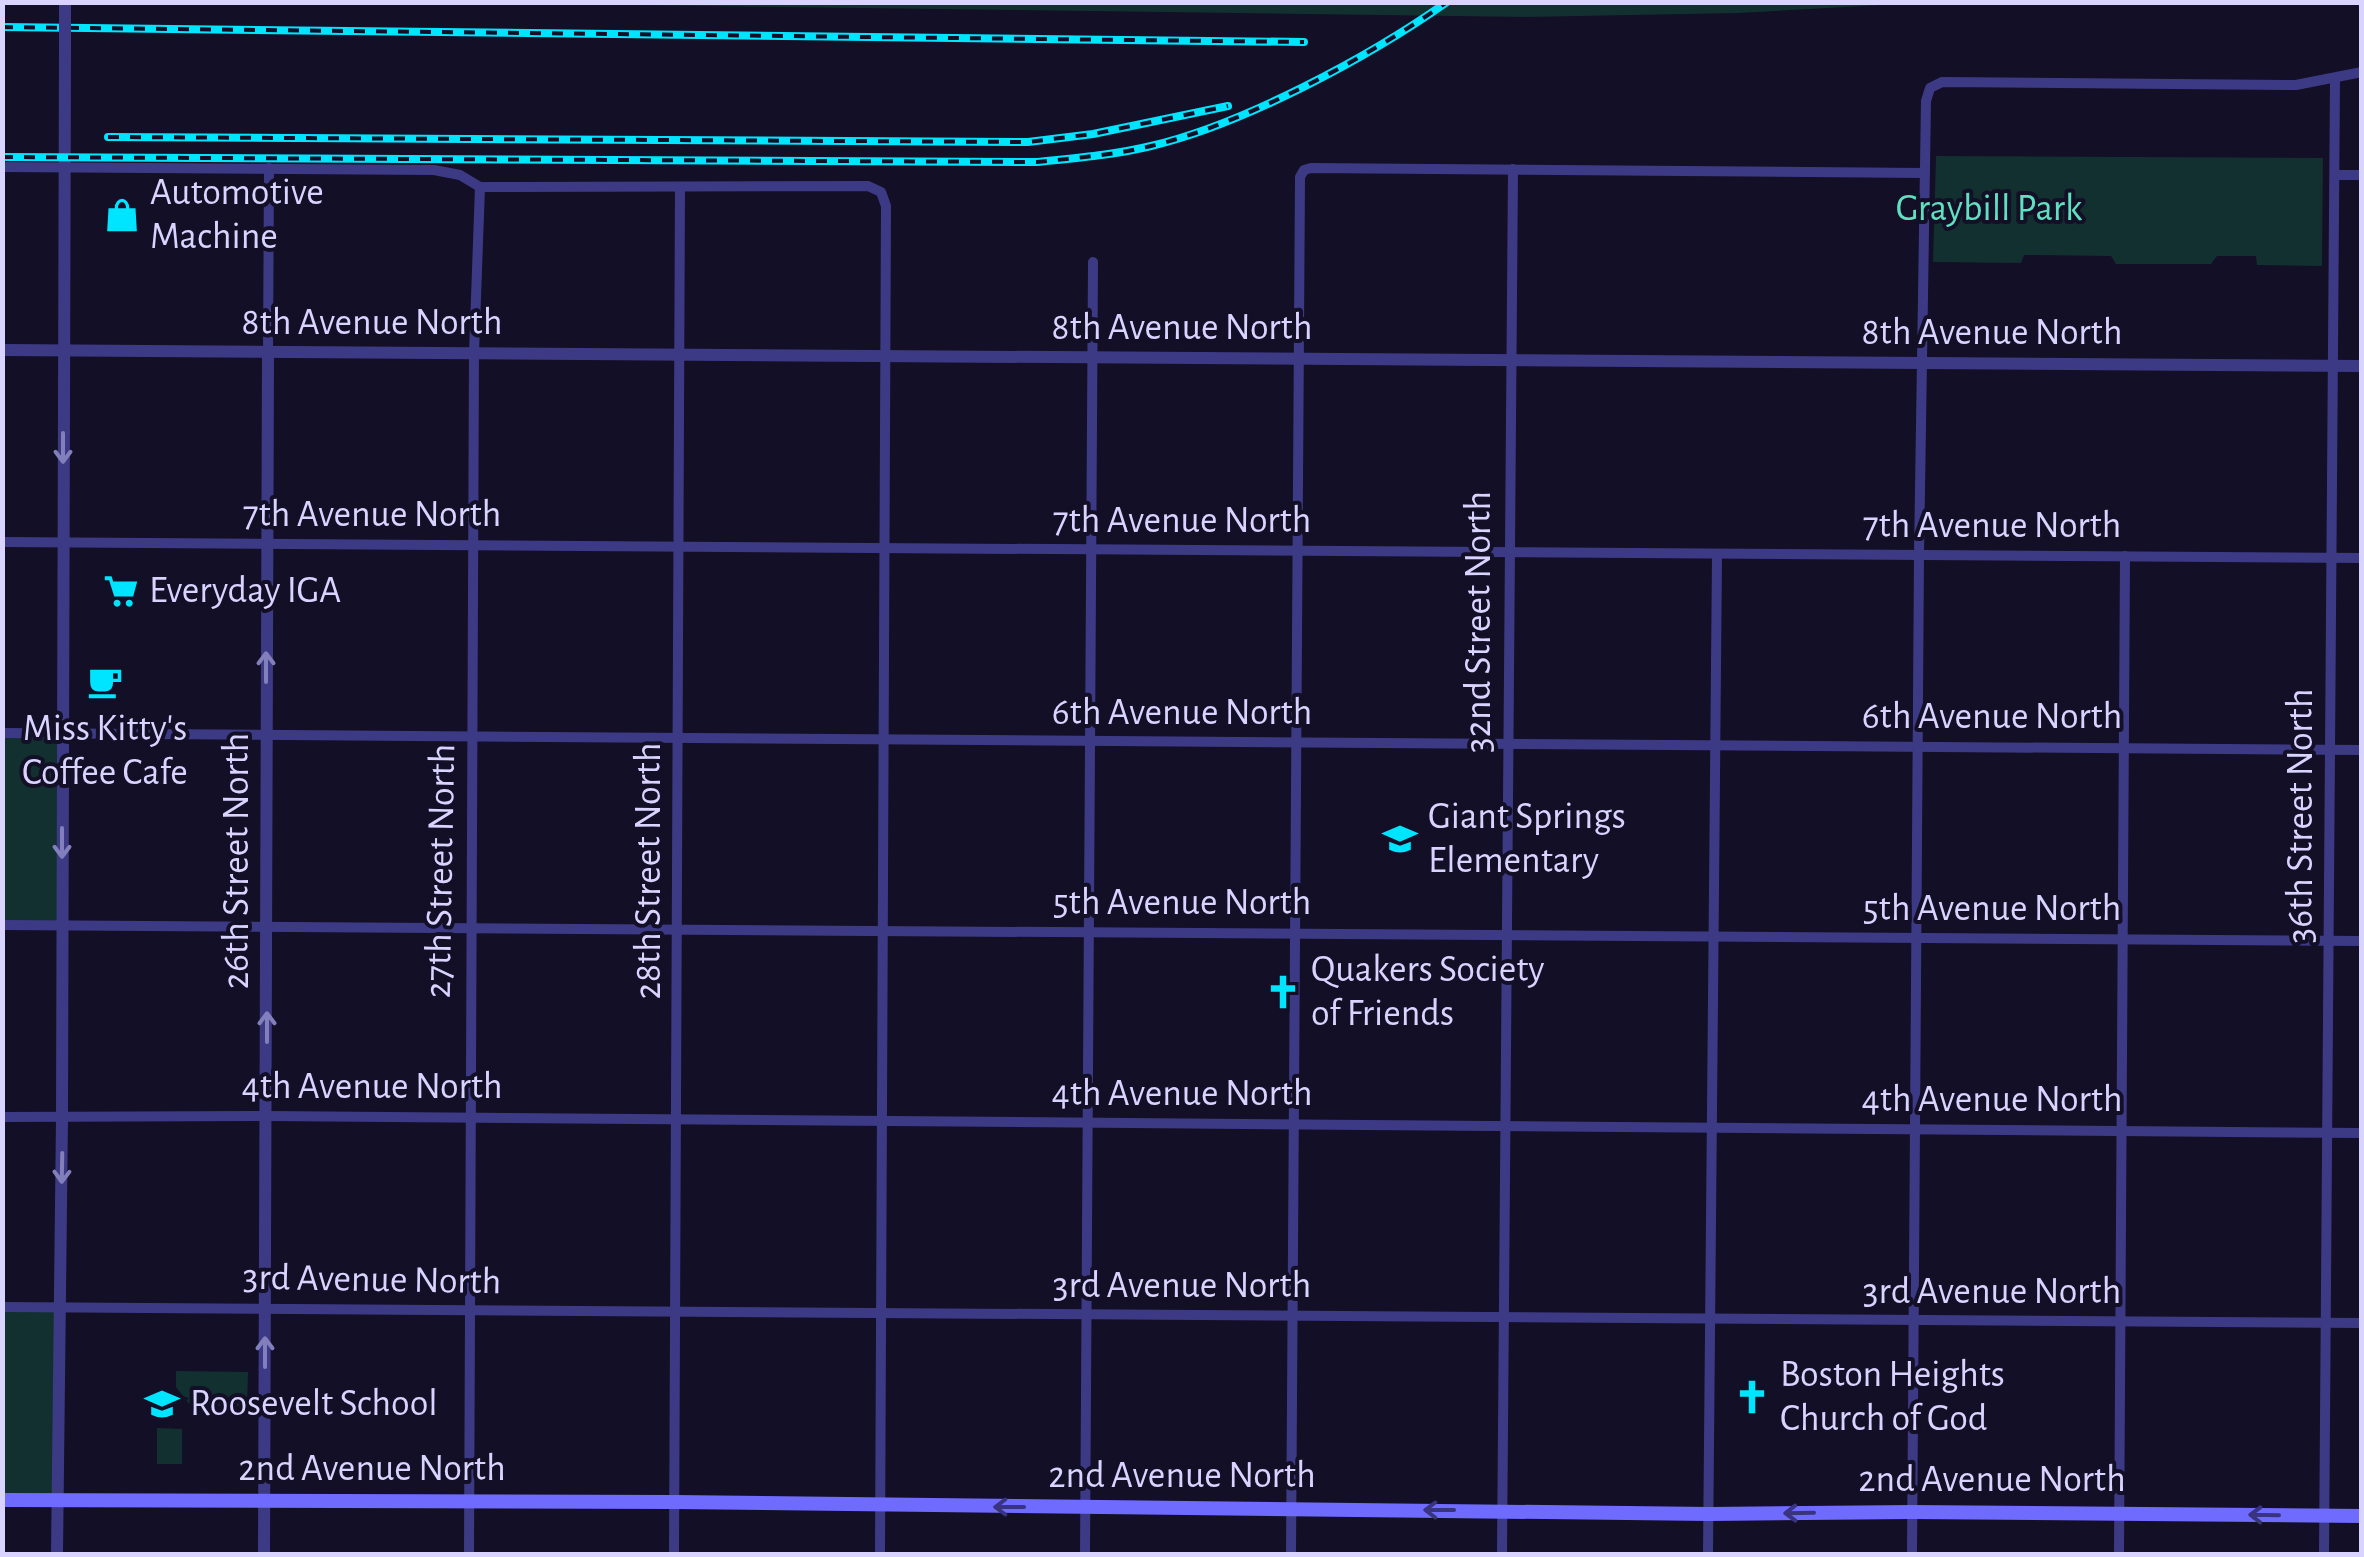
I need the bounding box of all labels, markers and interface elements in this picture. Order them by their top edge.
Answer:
place label: Automotive Machine [150,174,324,256]
park label: Graybill Park [1896,190,2083,228]
shop icon: Automotive Machine [103,196,141,234]
street label: 8th Avenue North [242,304,502,342]
street label: 8th Avenue North [1052,309,1312,347]
street label: 8th Avenue North [1862,314,2122,352]
one-way arrow [54,430,72,463]
street label: 32nd Street North [1460,491,1498,753]
street label: 7th Avenue North [243,496,501,534]
street label: 7th Avenue North [1053,502,1311,540]
street label: 7th Avenue North [1863,507,2121,545]
supermarket icon: Everyday IGA [102,572,140,610]
place label: Everyday IGA [149,572,341,610]
one-way arrow [256,652,276,684]
cafe icon: Miss Kitty's Coffee Cafe [86,663,124,701]
street label: 36th Street North [2282,688,2320,944]
street label: 6th Avenue North [1052,694,1312,732]
street label: 6th Avenue North [1862,698,2122,736]
place label: Miss Kitty's Coffee Cafe [22,710,188,792]
street label: 26th Street North [218,733,256,989]
street label: 27th Street North [420,743,462,999]
street label: 28th Street North [630,743,668,999]
place label: Giant Springs Elementary [1428,798,1626,880]
school or university icon: Giant Springs Elementary [1381,820,1419,858]
one-way arrow [52,826,71,858]
street label: 5th Avenue North [1053,884,1311,922]
street label: 5th Avenue North [1863,890,2121,928]
place label: Quakers Society of Friends [1311,951,1545,1033]
church icon: Quakers Society of Friends [1264,973,1302,1011]
one-way arrow [258,1012,276,1044]
street label: 4th Avenue North [241,1068,503,1106]
street label: 4th Avenue North [1051,1075,1313,1113]
street label: 4th Avenue North [1861,1081,2123,1119]
one-way arrow [52,1151,71,1183]
street label: 3rd Avenue North [242,1259,502,1301]
street label: 3rd Avenue North [1053,1267,1311,1305]
street label: 3rd Avenue North [1863,1273,2121,1311]
one-way arrow [256,1337,274,1370]
place label: Boston Heights Church of God [1780,1356,2005,1438]
church icon: Boston Heights Church of God [1733,1378,1771,1416]
school or university icon: Roosevelt School [143,1385,181,1423]
place label: Roosevelt School [190,1385,438,1423]
street label: 2nd Avenue North [238,1450,506,1488]
street label: 2nd Avenue North [1048,1457,1316,1495]
street label: 2nd Avenue North [1858,1461,2126,1499]
one-way arrow [994,1498,1026,1517]
one-way arrow [1424,1500,1456,1520]
one-way arrow [1784,1504,1816,1522]
one-way arrow [2249,1506,2282,1524]

